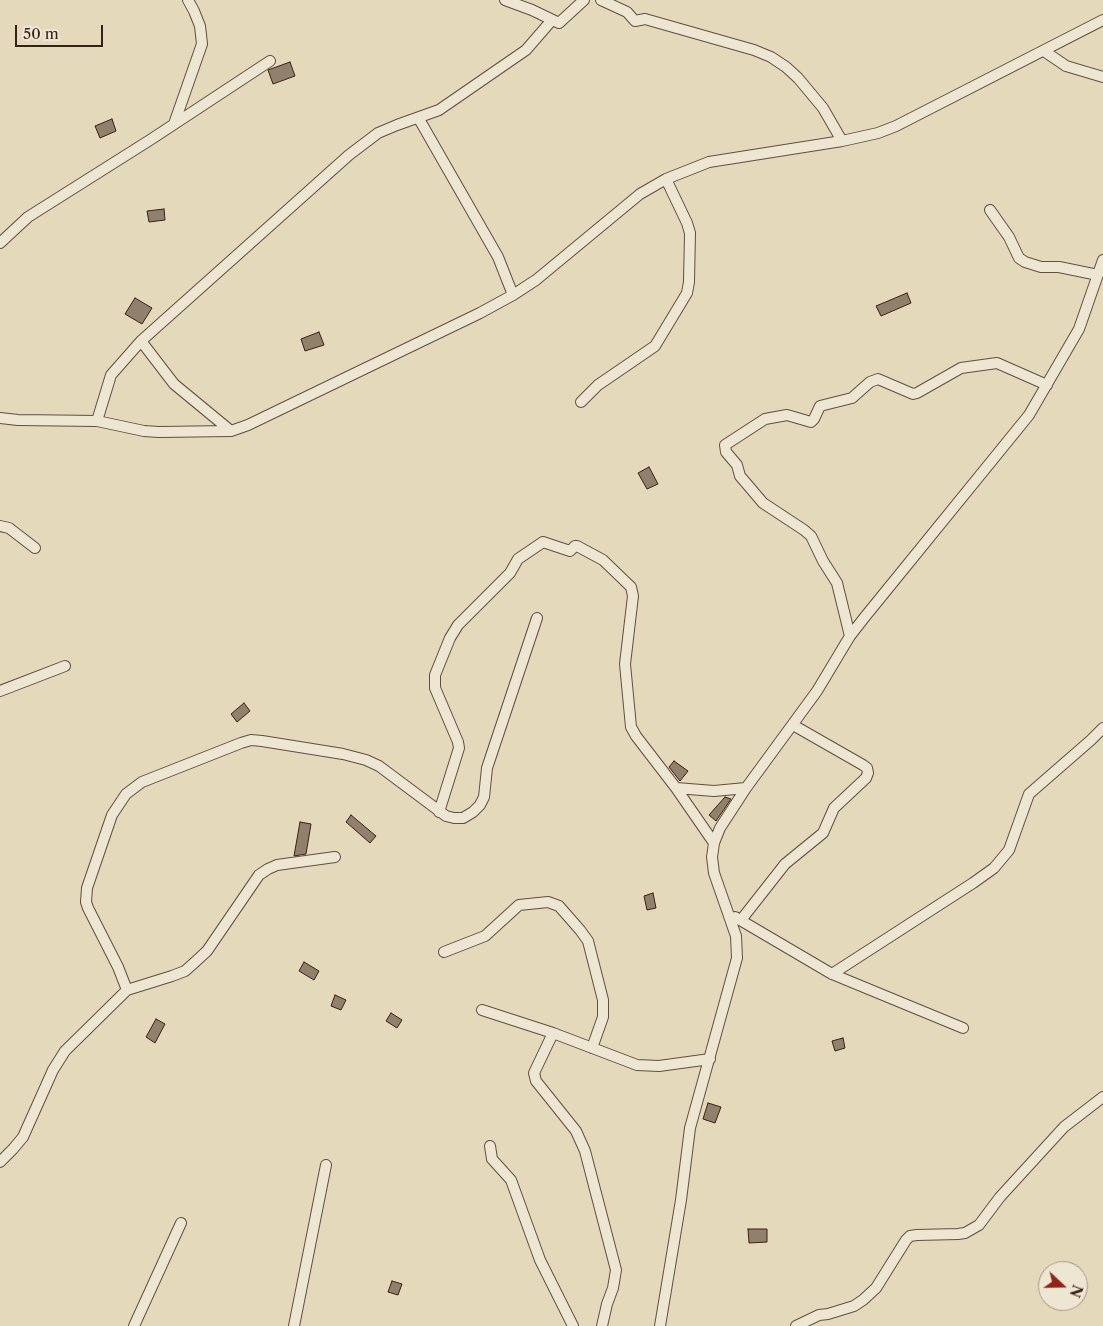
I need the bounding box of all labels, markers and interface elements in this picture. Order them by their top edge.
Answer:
scale bar [18,15,105,47]
text: 50 m [23,24,59,43]
north arrow [1038,1261,1088,1311]
text: N [1065,1282,1087,1300]

